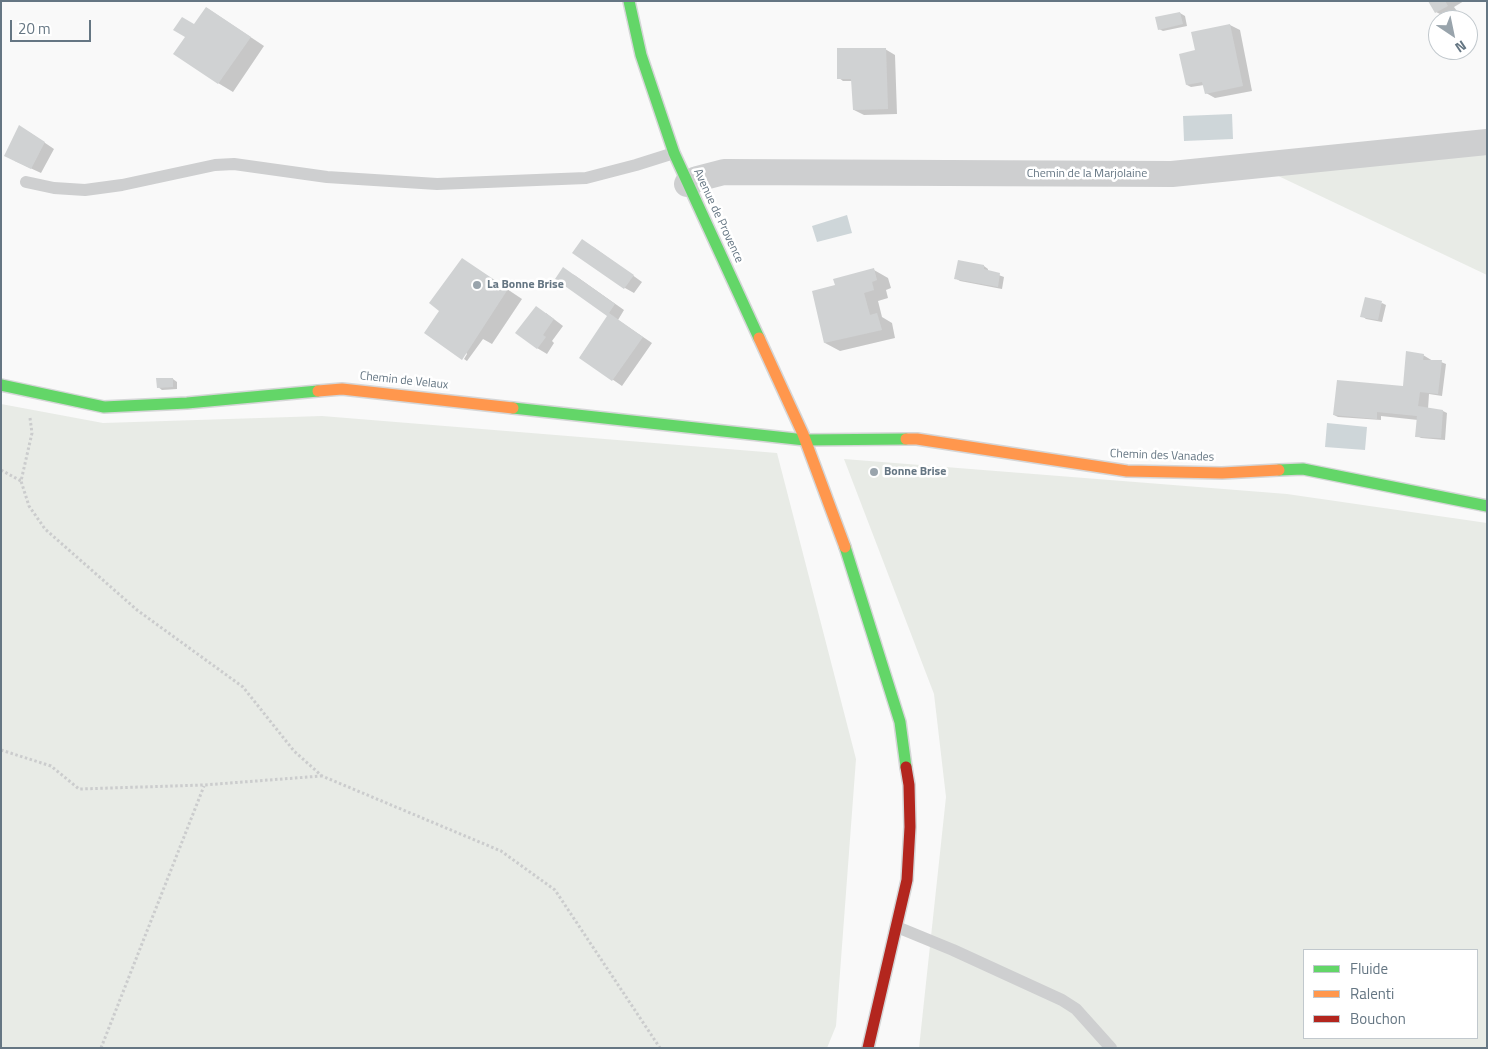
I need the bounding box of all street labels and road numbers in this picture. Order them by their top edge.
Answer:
street label: Avenue de Provence [690,167,746,265]
street label: Chemin de la Marjolaine [1027,167,1147,181]
street label: Chemin de Velaux [359,369,449,393]
street label: Chemin des Vanades [1110,447,1214,465]

